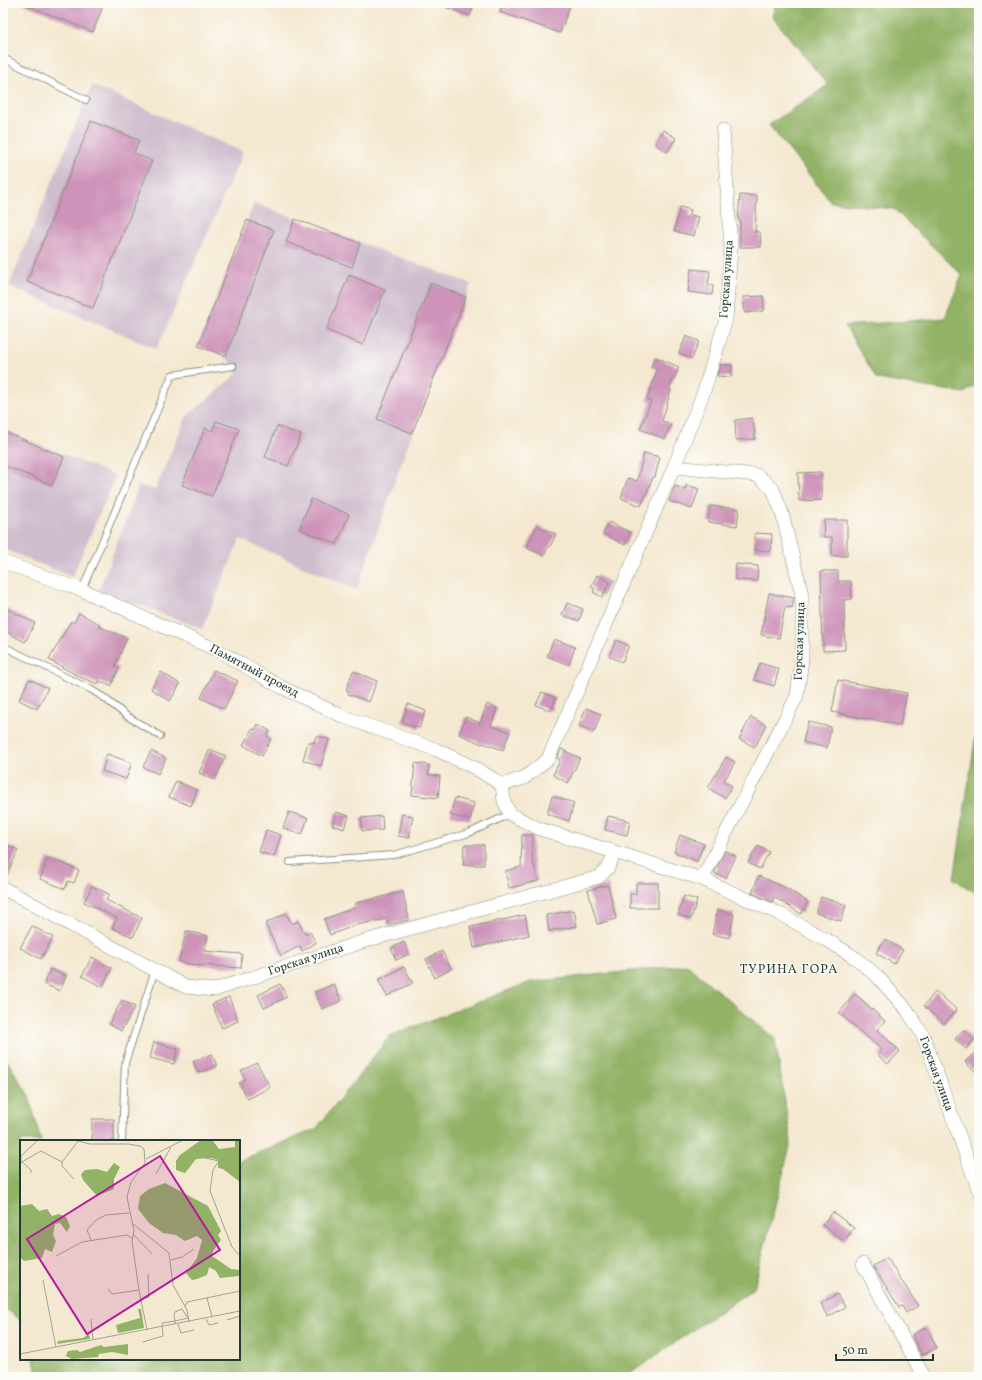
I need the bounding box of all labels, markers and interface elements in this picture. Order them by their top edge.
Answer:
street label: Горская улица [716,239,738,319]
street label: Горская улица [791,601,809,681]
street label: Памятный проезд [207,641,302,701]
street label: Горская улица [266,940,346,980]
district label: ТУРИНА ГОРА [740,961,838,979]
street label: Горская улица [915,1034,957,1114]
inset map [20,1140,240,1360]
scale bar [836,1336,933,1362]
text: 50 m [842,1343,868,1359]

